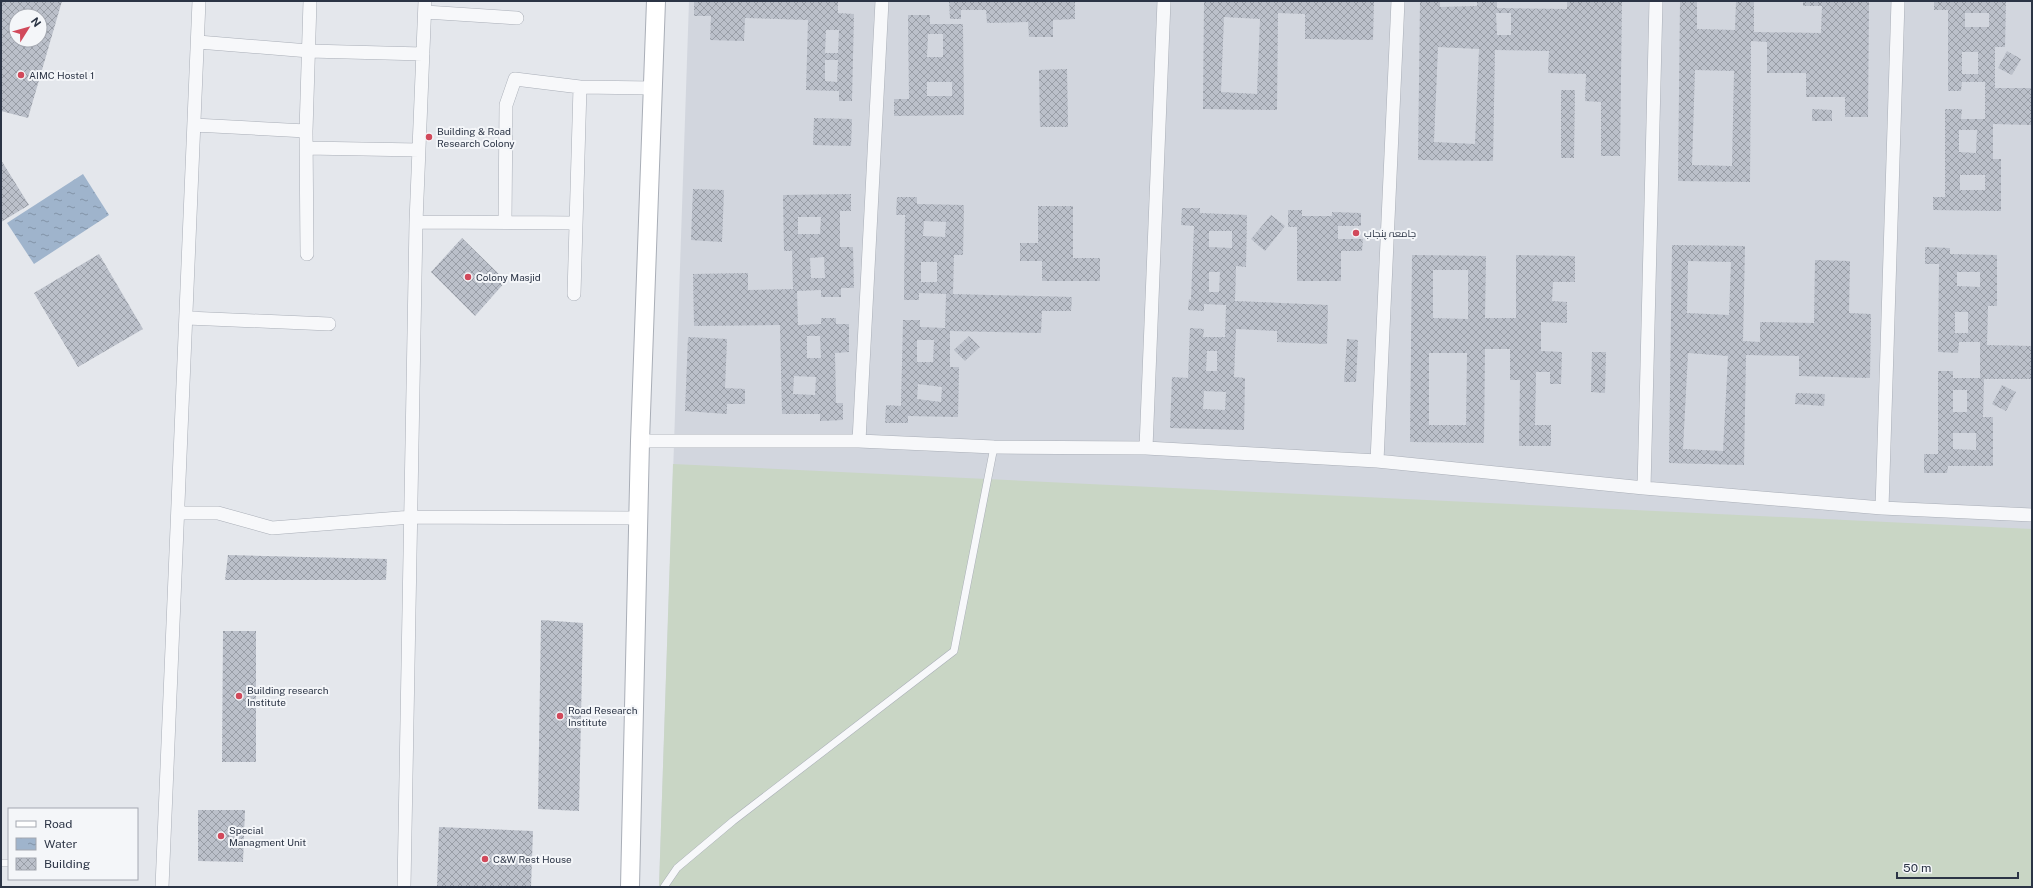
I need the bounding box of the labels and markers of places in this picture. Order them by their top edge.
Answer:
place label: AIMC Hostel 1 [29,69,94,81]
marker: AIMC Hostel 1 [16,70,26,80]
place label: Building & Road Research Colony [437,125,515,149]
marker: Building & Road Research Colony [424,132,434,142]
place label: جامعہ پنجاب [1364,227,1416,240]
marker: جامعہ پنجاب [1351,228,1361,238]
place label: Colony Masjid [476,271,541,283]
marker: Colony Masjid [463,272,473,282]
place label: Building research Institute [247,684,329,708]
marker: Building research Institute [234,691,244,701]
place label: Road Research Institute [568,704,638,728]
marker: Road Research Institute [555,711,565,721]
place label: Special Managment Unit [229,824,306,848]
marker: Special Managment Unit [216,831,226,841]
place label: C&W Rest House [493,853,572,865]
marker: C&W Rest House [480,854,490,864]

